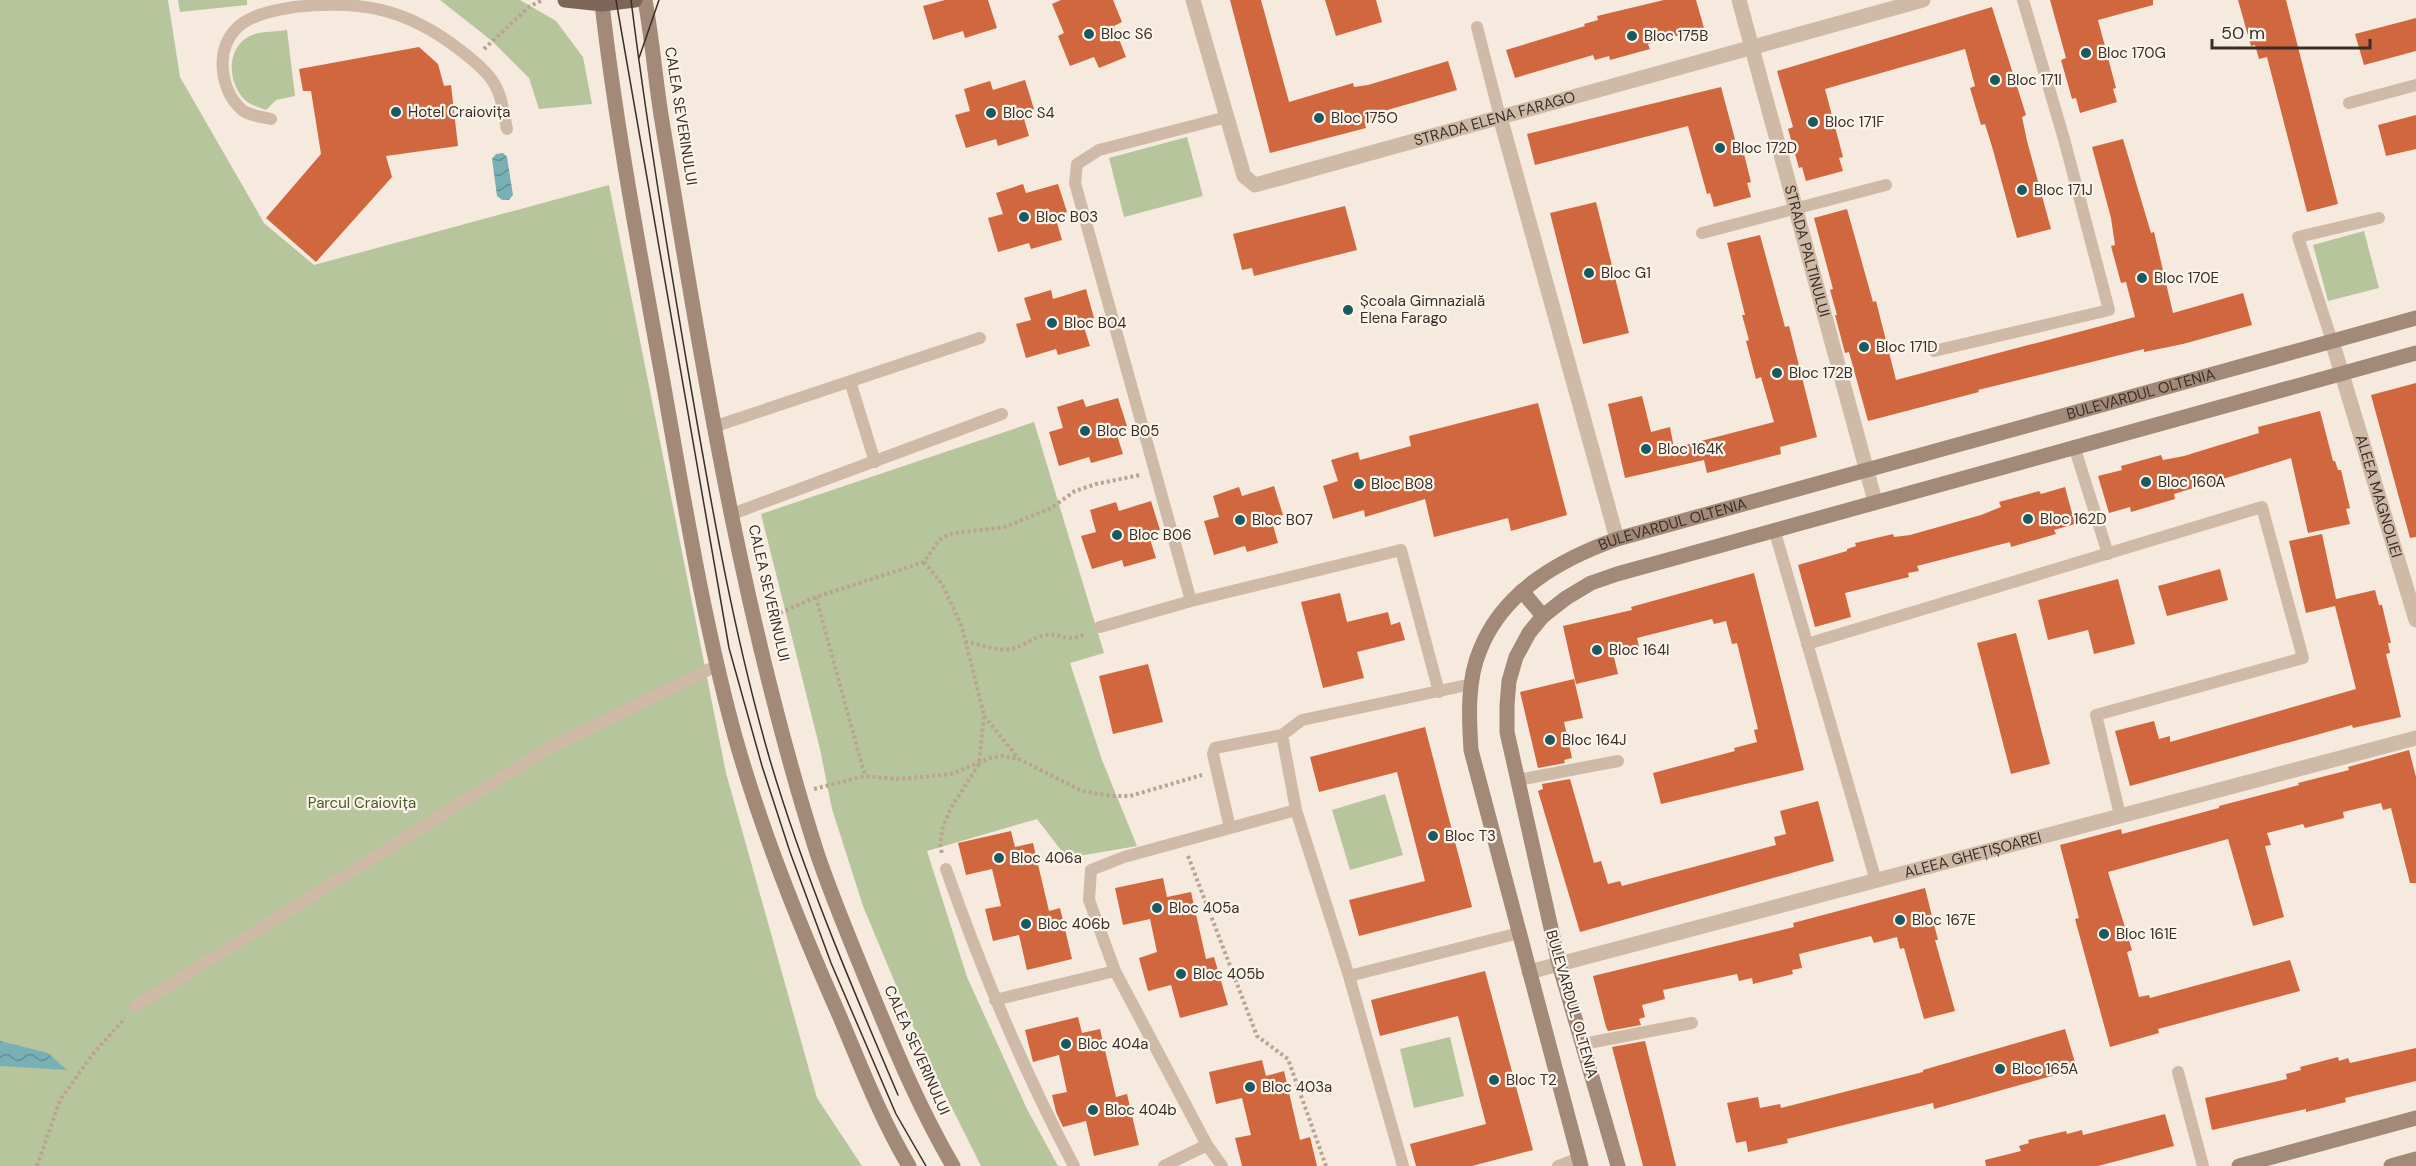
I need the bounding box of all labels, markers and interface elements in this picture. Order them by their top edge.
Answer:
scale bar [2212,12,2370,50]
text: 50 m [2221,21,2265,45]
place label: Bloc S6 [1101,24,1153,44]
place label: Bloc 175B [1644,26,1708,46]
marker: Bloc S6 [1082,27,1096,41]
marker: Bloc 175B [1625,29,1639,43]
place label: Bloc 170G [2098,43,2166,63]
street label: CALEA SEVERINULUI [660,45,702,187]
marker: Bloc 170G [2079,46,2093,60]
place label: Bloc 171I [2007,70,2062,90]
marker: Bloc 171I [1988,73,2002,87]
street label: STRADA ELENA FARAGO [1412,87,1578,151]
place label: Hotel Craiovița [408,102,510,122]
place label: Bloc S4 [1003,103,1055,123]
marker: Hotel Craiovița [389,105,403,119]
marker: Bloc S4 [984,106,998,120]
place label: Bloc 175O [1331,108,1398,128]
marker: Bloc 175O [1312,111,1326,125]
place label: Bloc 171F [1825,112,1884,132]
marker: Bloc 171F [1806,115,1820,129]
place label: Bloc 172D [1732,138,1797,158]
marker: Bloc 172D [1713,141,1727,155]
place label: Bloc 171J [2034,180,2093,200]
street label: STRADA PALTINULUI [1780,183,1835,319]
marker: Bloc 171J [2015,183,2029,197]
place label: Bloc B03 [1036,207,1098,227]
marker: Bloc B03 [1017,210,1031,224]
place label: Bloc G1 [1601,263,1651,283]
marker: Bloc G1 [1582,266,1596,280]
place label: Bloc 170E [2154,268,2219,288]
marker: Bloc 170E [2135,271,2149,285]
place label: Școala Gimnazială Elena Farago [1360,291,1485,328]
marker: Școala Gimnazială Elena Farago [1341,303,1355,317]
place label: Bloc B04 [1064,313,1126,333]
marker: Bloc B04 [1045,316,1059,330]
place label: Bloc 171D [1876,337,1938,357]
marker: Bloc 171D [1857,340,1871,354]
place label: Bloc 172B [1789,363,1853,383]
street label: BULEVARDUL OLTENIA [2064,364,2217,424]
marker: Bloc 172B [1770,366,1784,380]
place label: Bloc B05 [1097,421,1159,441]
marker: Bloc B05 [1078,424,1092,438]
street label: ALEEA MAGNOLIEI [2351,432,2407,560]
place label: Bloc 164K [1658,439,1724,459]
marker: Bloc 164K [1639,442,1653,456]
place label: Bloc 160A [2158,472,2226,492]
place label: Bloc B08 [1371,474,1433,494]
marker: Bloc 160A [2139,475,2153,489]
marker: Bloc B08 [1352,477,1366,491]
street label: BULEVARDUL OLTENIA [1595,494,1749,555]
place label: Bloc 162D [2040,509,2107,529]
place label: Bloc B07 [1252,510,1313,530]
marker: Bloc 162D [2021,512,2035,526]
marker: Bloc B07 [1233,513,1247,527]
street label: CALEA SEVERINULUI [744,523,794,663]
place label: Bloc B06 [1129,525,1192,545]
marker: Bloc B06 [1110,528,1124,542]
place label: Bloc 164I [1609,640,1670,660]
marker: Bloc 164I [1590,643,1604,657]
place label: Bloc 164J [1562,730,1627,750]
marker: Bloc 164J [1543,733,1557,747]
park label: Parcul Craiovița [308,793,416,813]
place label: Bloc T3 [1445,826,1496,846]
street label: ALEEA GHEȚIȘOAREI [1902,827,2044,883]
marker: Bloc T3 [1426,829,1440,843]
place label: Bloc 406a [1011,848,1082,868]
marker: Bloc 406a [992,851,1006,865]
place label: Bloc 405a [1169,898,1240,918]
marker: Bloc 405a [1150,901,1164,915]
place label: Bloc 167E [1912,910,1976,930]
marker: Bloc 167E [1893,913,1907,927]
place label: Bloc 406b [1038,914,1110,934]
marker: Bloc 406b [1019,917,1033,931]
place label: Bloc 161E [2116,924,2177,944]
marker: Bloc 161E [2097,927,2111,941]
street label: BULEVARDUL OLTENIA [1541,928,1603,1080]
place label: Bloc 405b [1193,964,1265,984]
marker: Bloc 405b [1174,967,1188,981]
street label: CALEA SEVERINULUI [879,982,955,1118]
place label: Bloc 404a [1078,1034,1149,1054]
marker: Bloc 404a [1059,1037,1073,1051]
place label: Bloc 165A [2012,1059,2078,1079]
marker: Bloc 165A [1993,1062,2007,1076]
place label: Bloc T2 [1506,1070,1557,1090]
marker: Bloc T2 [1487,1073,1501,1087]
place label: Bloc 403a [1262,1077,1332,1097]
marker: Bloc 403a [1243,1080,1257,1094]
place label: Bloc 404b [1105,1100,1177,1120]
marker: Bloc 404b [1086,1103,1100,1117]

